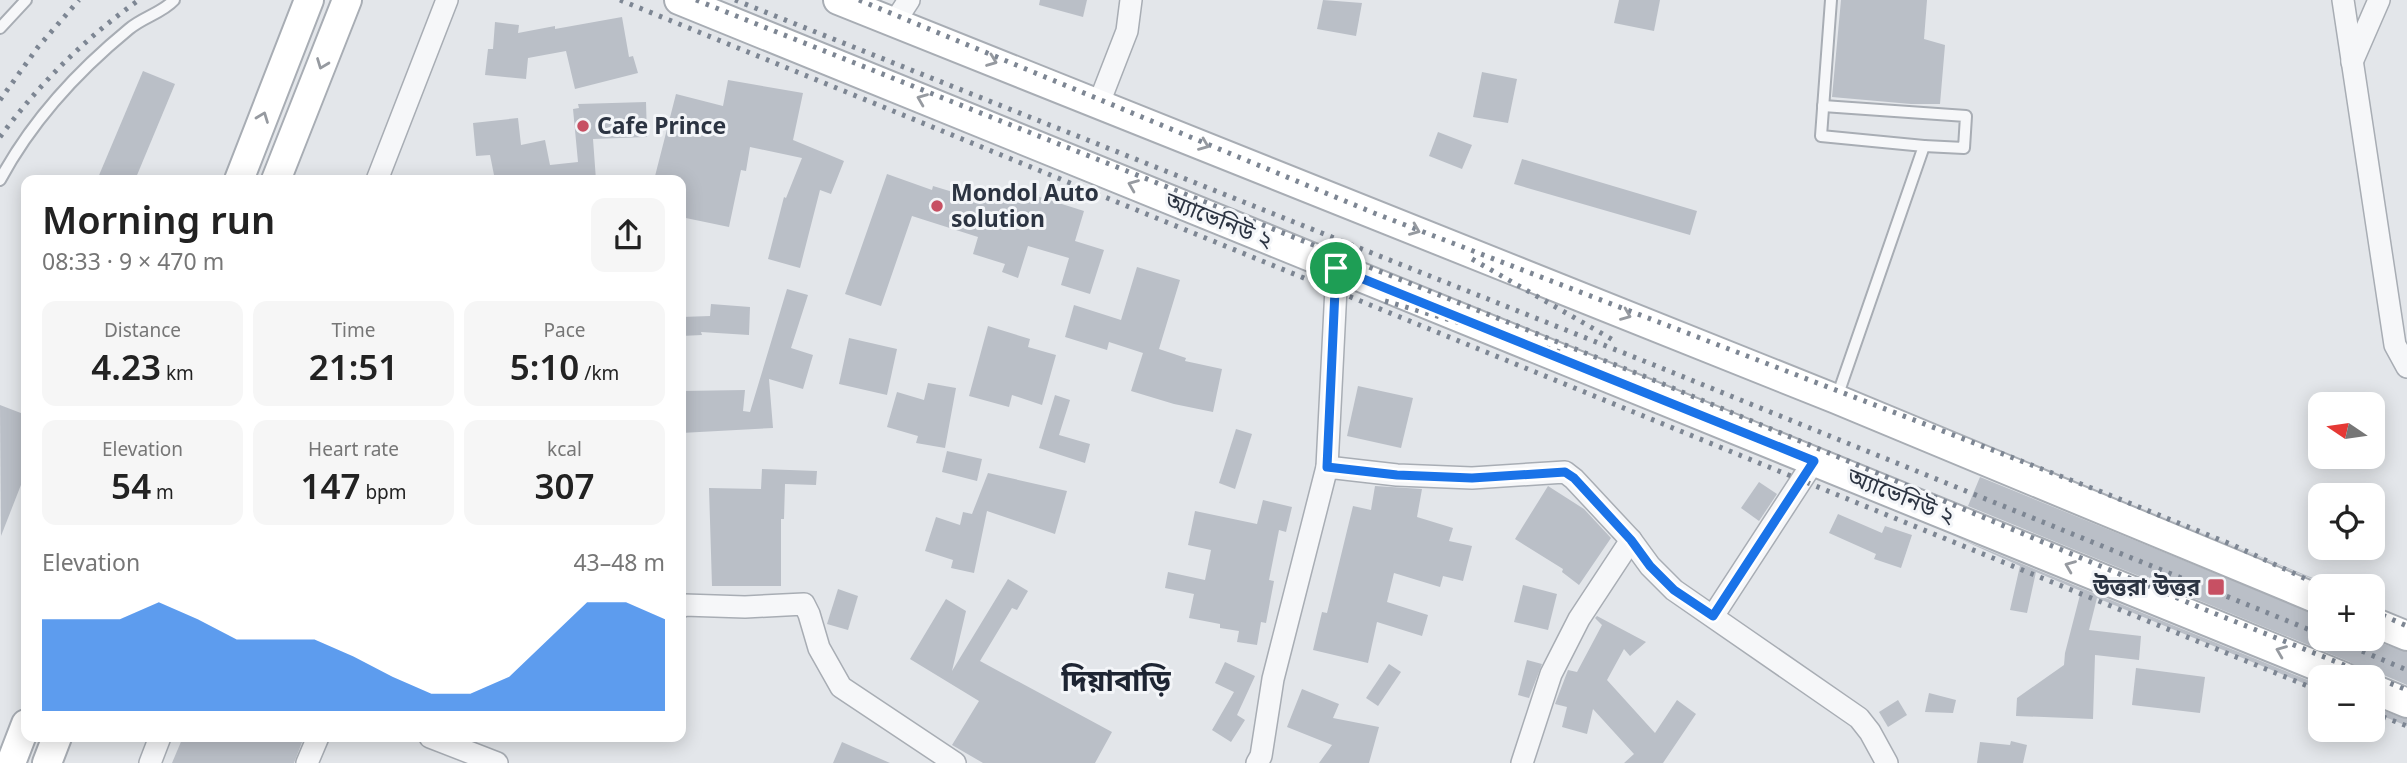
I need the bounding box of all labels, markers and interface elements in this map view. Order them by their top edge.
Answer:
one-way arrow [986,53,998,67]
one-way arrow [317,57,331,69]
one-way arrow [917,94,929,108]
place label: Cafe Prince [597,109,726,141]
one-way arrow [255,111,269,123]
marker: Cafe Prince [575,118,591,134]
one-way arrow [1197,137,1209,151]
place label: Mondol Auto solution [951,176,1099,234]
one-way arrow [1128,180,1140,194]
street label: অ্যাভেনিউ ২ [1160,183,1278,255]
text: Morning run [42,193,275,245]
button: share [591,198,665,272]
marker: Mondol Auto solution [929,198,945,214]
one-way arrow [1408,222,1420,236]
pin [1306,238,1366,298]
text: 08:33 · 9 × 470 m [42,245,224,277]
icon: arrive [1317,249,1355,287]
one-way arrow [1619,306,1631,320]
text: Distance [104,317,181,343]
text: Time [332,317,375,343]
text: Pace [544,317,586,343]
text: 4.23 [91,343,161,390]
text: 21:51 [309,343,398,390]
text: 5:10 [510,343,579,390]
text: km [161,360,194,386]
text: /km [579,360,619,386]
north arrow [2308,392,2385,469]
map controls [2308,392,2385,742]
text: Elevation [102,436,183,462]
text: Heart rate [308,436,399,462]
text: kcal [547,436,582,462]
street label: অ্যাভেনিউ ২ [1842,459,1960,531]
text: 54 [111,462,151,509]
text: 147 [300,462,360,509]
text: 307 [534,462,595,509]
text: m [151,479,174,505]
text: bpm [360,479,407,505]
button: locate [2308,483,2385,560]
text: Elevation [42,546,140,578]
text: 43–48 m [573,546,665,578]
one-way arrow [2065,560,2077,574]
place label: উত্তরা উত্তর [2092,570,2201,602]
button: + [2308,574,2385,651]
marker: উত্তরা উত্তর [2206,577,2226,597]
one-way arrow [2276,646,2288,660]
district label: দিয়াবাড়ি [1060,659,1171,700]
button: − [2308,665,2385,742]

